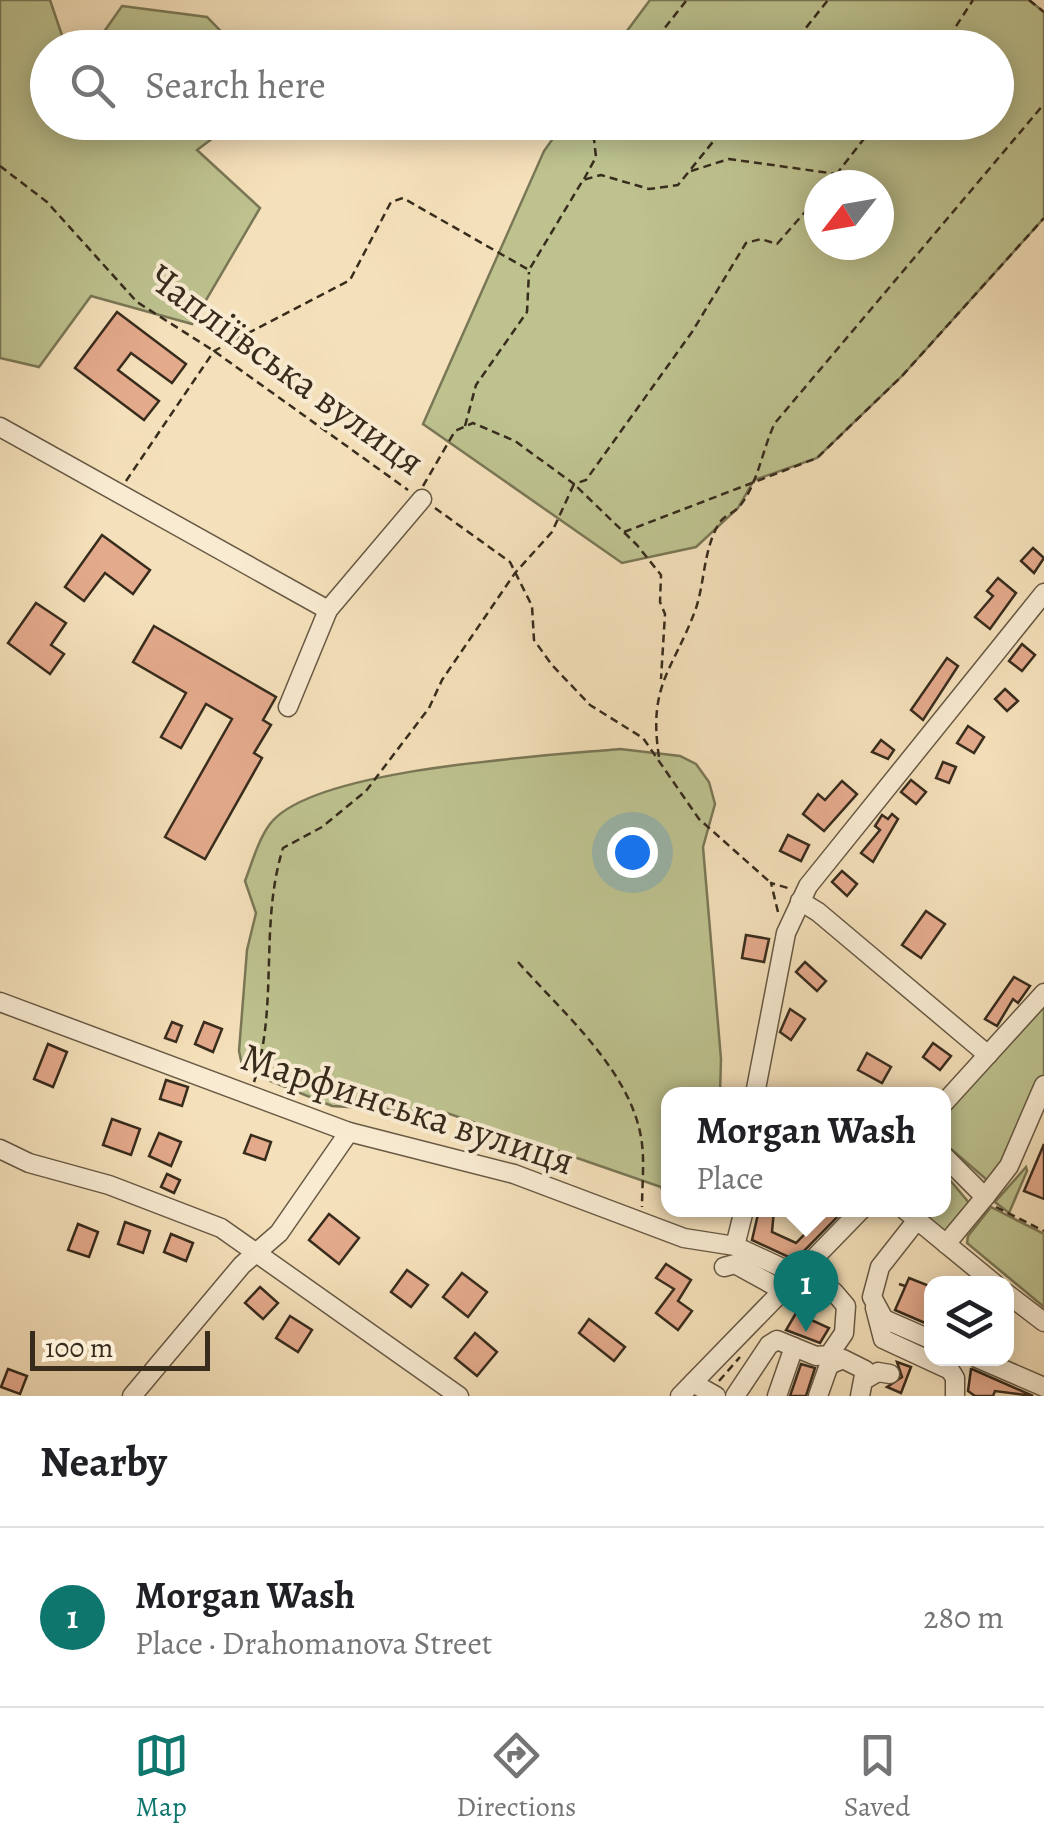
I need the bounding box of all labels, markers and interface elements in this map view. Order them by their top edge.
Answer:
search box [30,30,1014,140]
icon: search [65,58,120,113]
text: Search here [145,59,326,111]
north arrow [804,170,894,260]
street label: Чапліївська вулиця [138,251,436,488]
your location [607,827,658,878]
street label: Марфинська вулиця [234,1029,581,1188]
popup [661,1087,951,1217]
text: Morgan Wash [696,1104,916,1156]
text: Place [696,1156,764,1200]
pin: 1 [774,1250,838,1332]
map controls [924,1276,1014,1366]
button: layers [924,1276,1014,1366]
scale bar [30,1326,210,1370]
text: 100 m [45,1329,113,1367]
text: Nearby [40,1433,167,1490]
text: Morgan Wash [135,1569,355,1621]
text: 1 [67,1595,78,1639]
text: 280 m [923,1595,1004,1639]
text: Place · Drahomanova Street [135,1621,492,1665]
tab: Map [134,1728,189,1826]
tab: Directions [456,1728,576,1826]
tab: Saved [844,1728,910,1826]

